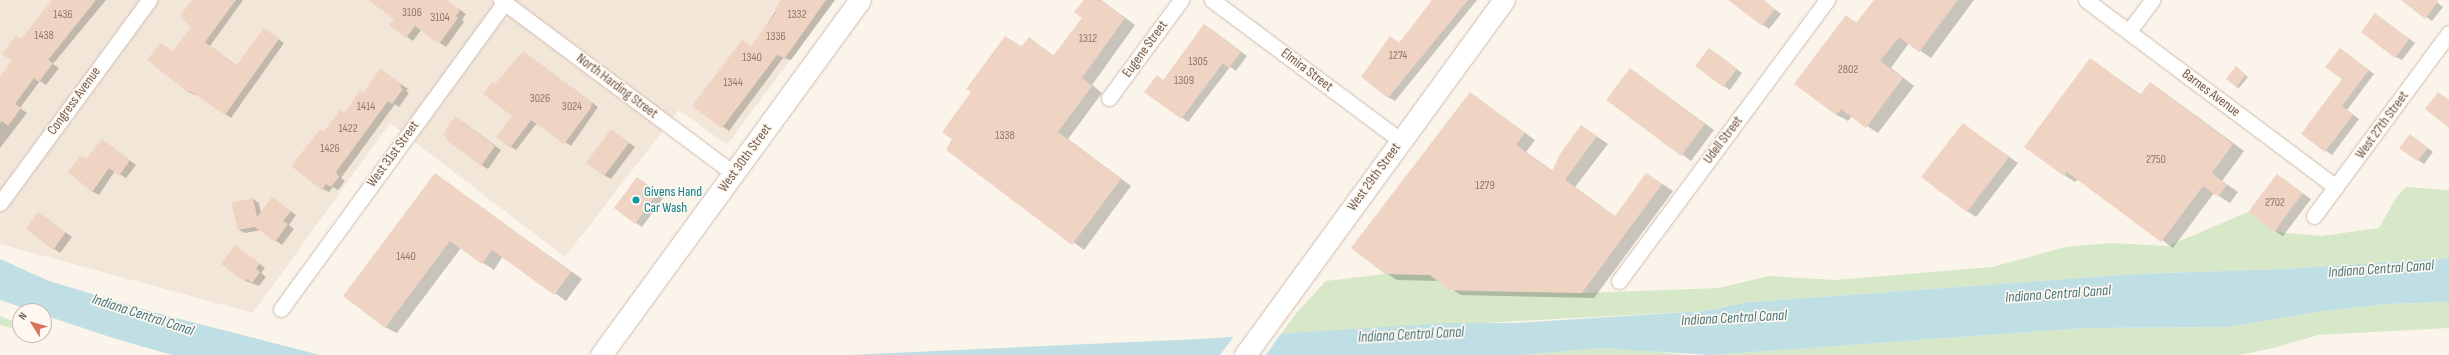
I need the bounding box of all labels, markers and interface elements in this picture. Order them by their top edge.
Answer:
house number: 3106 [402,6,422,20]
house number: 1436 [53,8,73,22]
house number: 1332 [787,8,807,22]
house number: 3104 [430,11,450,25]
street label: Eugene Street [1119,17,1171,81]
house number: 1438 [34,29,54,43]
house number: 1336 [766,30,786,44]
house number: 1312 [1079,32,1097,46]
street label: Elmira Street [1278,45,1336,95]
house number: 1274 [1389,49,1407,63]
street label: North Harding Street [573,50,661,122]
house number: 1340 [742,51,762,65]
house number: 1305 [1188,55,1208,69]
house number: 2802 [1838,63,1858,77]
street label: Congress Avenue [44,64,104,138]
street label: Barnes Avenue [2178,66,2244,120]
house number: 1309 [1174,74,1194,88]
house number: 1344 [723,76,743,90]
street label: West 27th Street [2352,88,2412,162]
house number: 3026 [530,92,550,106]
house number: 1414 [357,100,375,114]
house number: 3024 [562,100,582,114]
street label: Udell Street [1700,113,1746,167]
street label: West 31st Street [363,118,423,190]
street label: West 30th Street [715,121,775,195]
house number: 1422 [338,122,358,136]
house number: 1338 [995,129,1015,143]
street label: West 29th Street [1344,140,1404,214]
house number: 1426 [320,142,340,156]
house number: 2750 [2146,153,2166,167]
house number: 1279 [1475,179,1495,193]
place label: Givens Hand Car Wash [644,184,702,216]
marker: Givens Hand Car Wash [631,195,641,205]
house number: 2702 [2265,196,2285,210]
house number: 1440 [396,250,416,264]
water label: Indiana Central Canal [2328,256,2434,282]
water label: Indiana Central Canal [2005,281,2111,307]
water label: Indiana Central Canal [90,290,196,340]
north arrow [12,303,52,343]
water label: Indiana Central Canal [1681,306,1787,330]
text: N [16,310,30,322]
water label: Indiana Central Canal [1358,323,1464,347]

